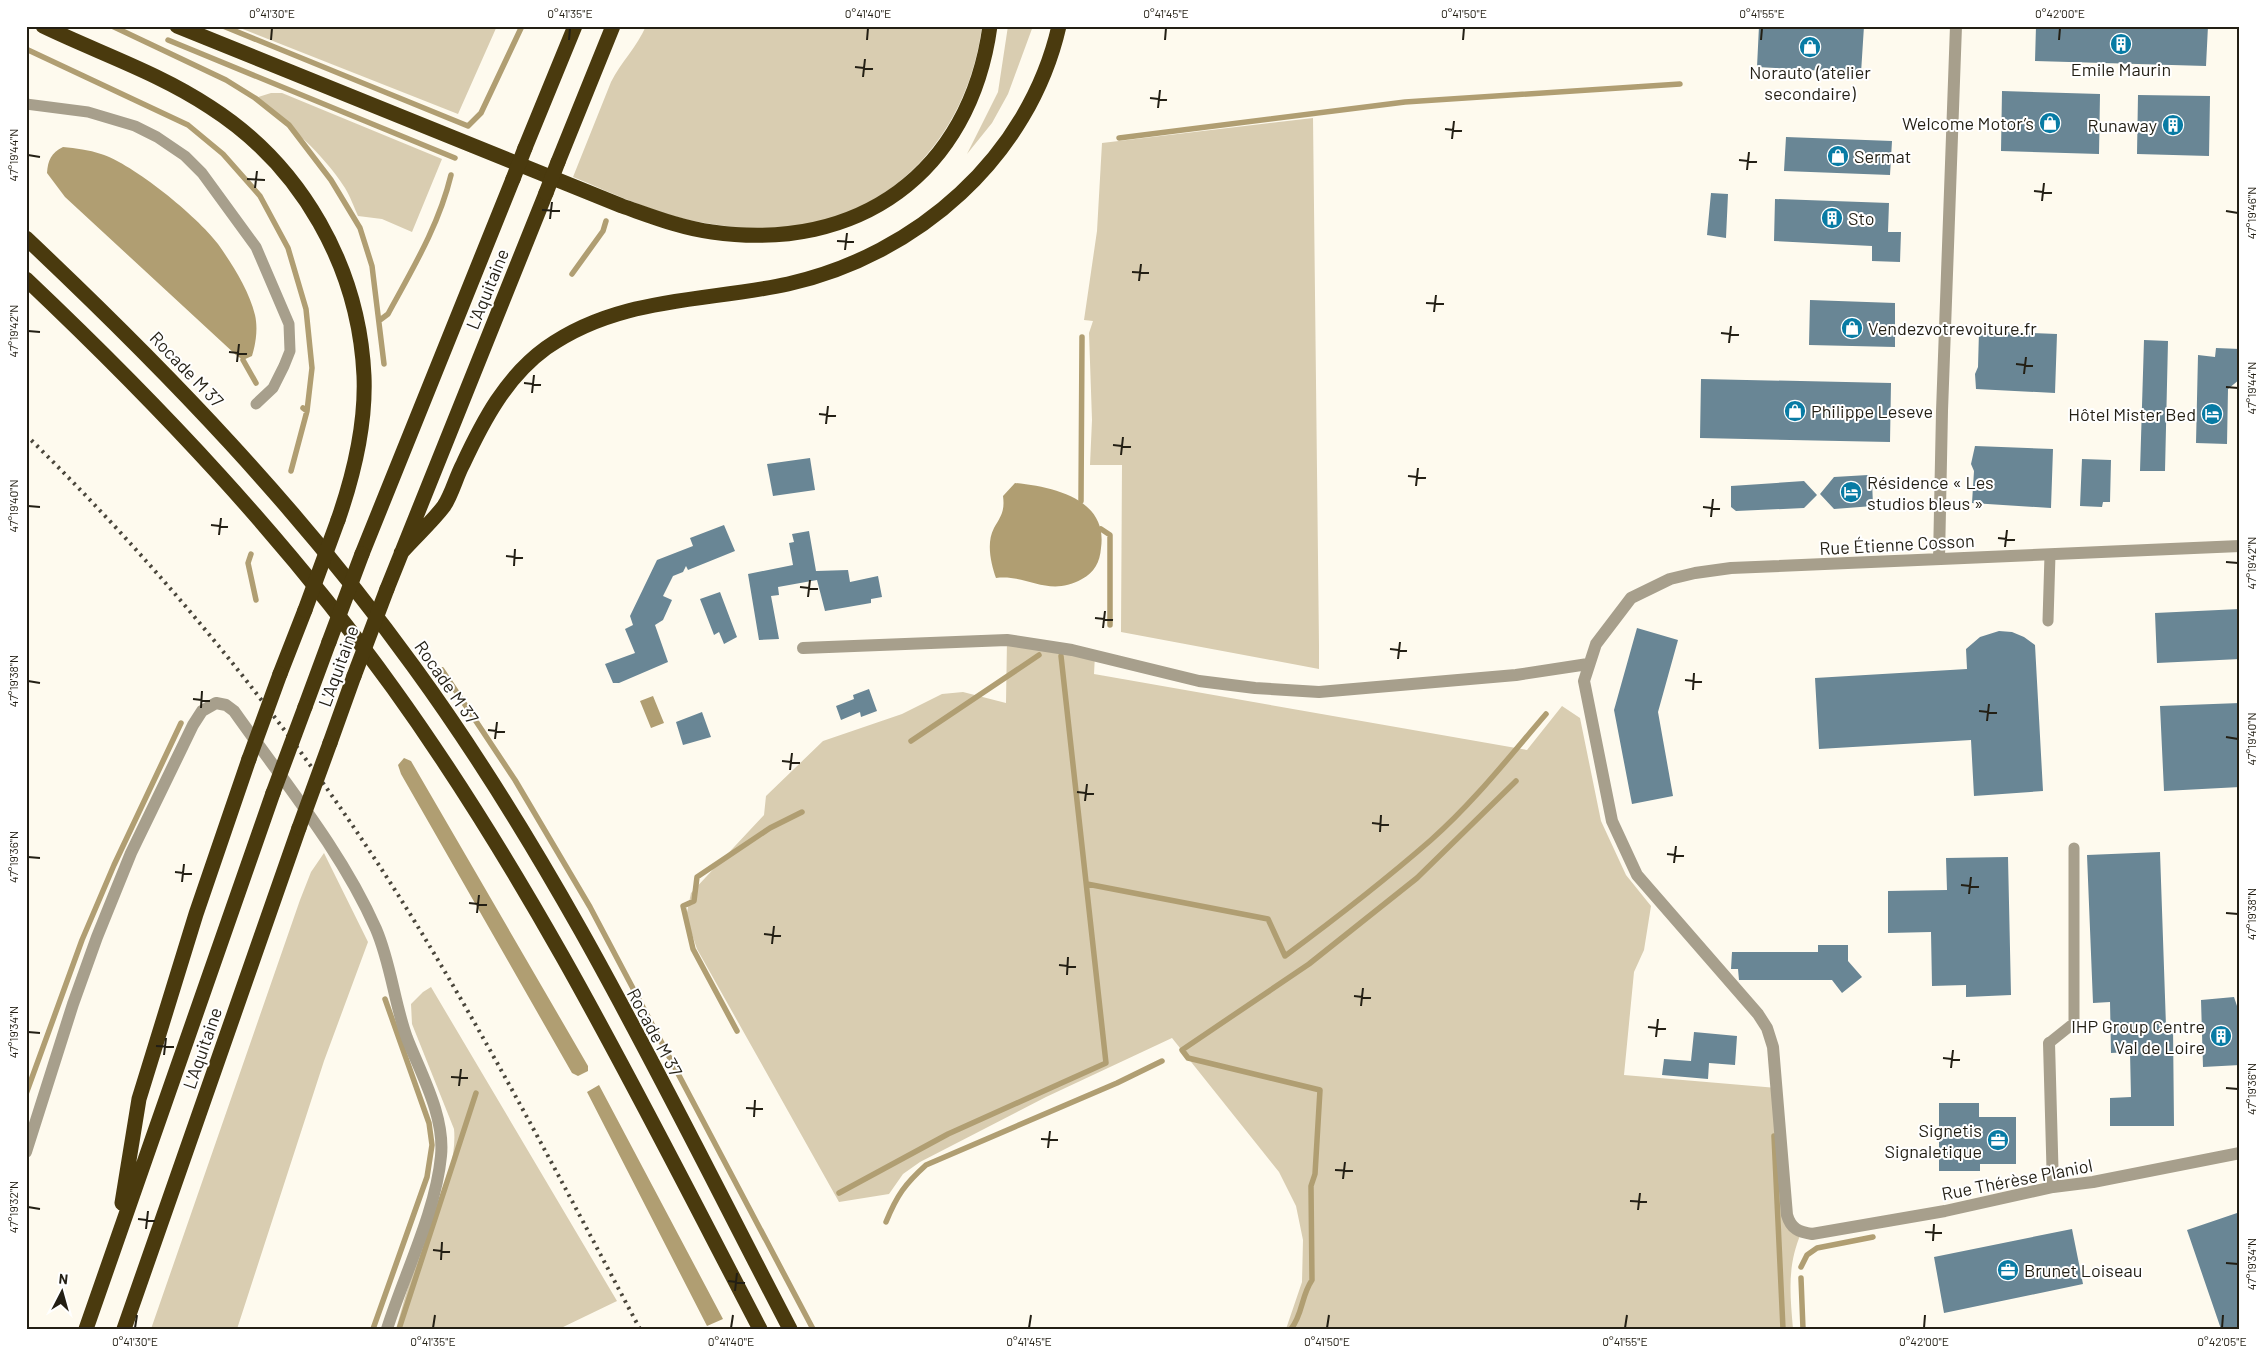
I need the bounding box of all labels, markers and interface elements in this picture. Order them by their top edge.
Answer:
text: 0°41'30"E [249,6,295,20]
text: 0°41'35"E [547,6,593,20]
text: 0°41'40"E [845,6,891,20]
text: 0°41'45"E [1143,6,1189,20]
text: 0°41'50"E [1441,6,1487,20]
text: 0°41'55"E [1739,6,1785,20]
text: 0°42'00"E [2035,6,2085,20]
building icon: Emile Maurin [2109,32,2133,56]
shop icon: Norauto (atelier secondaire) [1798,35,1822,59]
place label: Emile Maurin [2071,58,2171,80]
place label: Norauto (atelier secondaire) [1749,61,1871,104]
shop icon: Welcome Motor’s [2038,111,2062,135]
place label: Welcome Motor’s [1902,112,2034,134]
building icon: Runaway [2161,113,2185,137]
place label: Runaway [2087,114,2157,136]
text: 47°19'44"N [6,129,20,181]
shop icon: Sermat [1826,144,1850,168]
place label: Sermat [1854,145,1911,167]
text: 47°19'46"N [2244,187,2258,239]
building icon: Sto [1820,206,1844,230]
place label: Sto [1848,207,1875,229]
street label: L'Aquitaine [461,245,513,333]
text: 47°19'42"N [6,305,20,357]
shop icon: Vendezvotrevoiture.fr [1840,316,1864,340]
place label: Vendezvotrevoiture.fr [1868,317,2037,339]
street label: Rocade M 37 [146,327,229,412]
text: 47°19'44"N [2244,362,2258,414]
shop icon: Philippe Leseve [1783,399,1807,423]
place label: Philippe Leseve [1811,400,1933,422]
hotel icon: Hôtel Mister Bed [2200,402,2224,426]
place label: Hôtel Mister Bed [2068,403,2196,425]
place label: Résidence « Les studios bleus » [1867,471,1994,514]
text: 47°19'40"N [6,479,20,533]
hotel icon: Résidence « Les studios bleus » [1839,480,1863,504]
street label: Rue Étienne Cosson [1819,529,1975,559]
text: 47°19'42"N [2244,537,2258,589]
street label: L'Aquitaine [313,622,363,710]
street label: Rocade M 37 [410,636,484,728]
text: 47°19'38"N [6,655,20,707]
text: 47°19'40"N [2244,712,2258,766]
text: 47°19'36"N [6,831,20,883]
text: 47°19'38"N [2244,888,2258,940]
street label: Rocade M 37 [623,984,688,1080]
street label: L'Aquitaine [178,1004,226,1092]
text: 47°19'34"N [6,1006,20,1058]
place label: IHP Group Centre Val de Loire [2071,1015,2205,1058]
building icon: IHP Group Centre Val de Loire [2209,1024,2233,1048]
text: 47°19'36"N [2244,1063,2258,1115]
place label: Signetis Signaletique [1884,1119,1982,1162]
office icon: Signetis Signaletique [1986,1128,2010,1152]
street label: Rue Thérèse Planiol [1940,1154,2094,1204]
text: 47°19'32"N [6,1181,20,1233]
text: 47°19'34"N [2244,1238,2258,1290]
office icon: Brunet Loiseau [1996,1258,2020,1282]
place label: Brunet Loiseau [2024,1259,2142,1281]
north arrow [38,1268,88,1318]
text: N [58,1270,69,1288]
text: 0°41'30"E [112,1334,158,1348]
text: 0°41'35"E [410,1334,456,1348]
text: 0°41'40"E [708,1334,754,1348]
text: 0°41'45"E [1006,1334,1052,1348]
text: 0°41'50"E [1304,1334,1350,1348]
text: 0°41'55"E [1602,1334,1648,1348]
text: 0°42'00"E [1899,1334,1949,1348]
text: 0°42'05"E [2197,1334,2247,1348]

